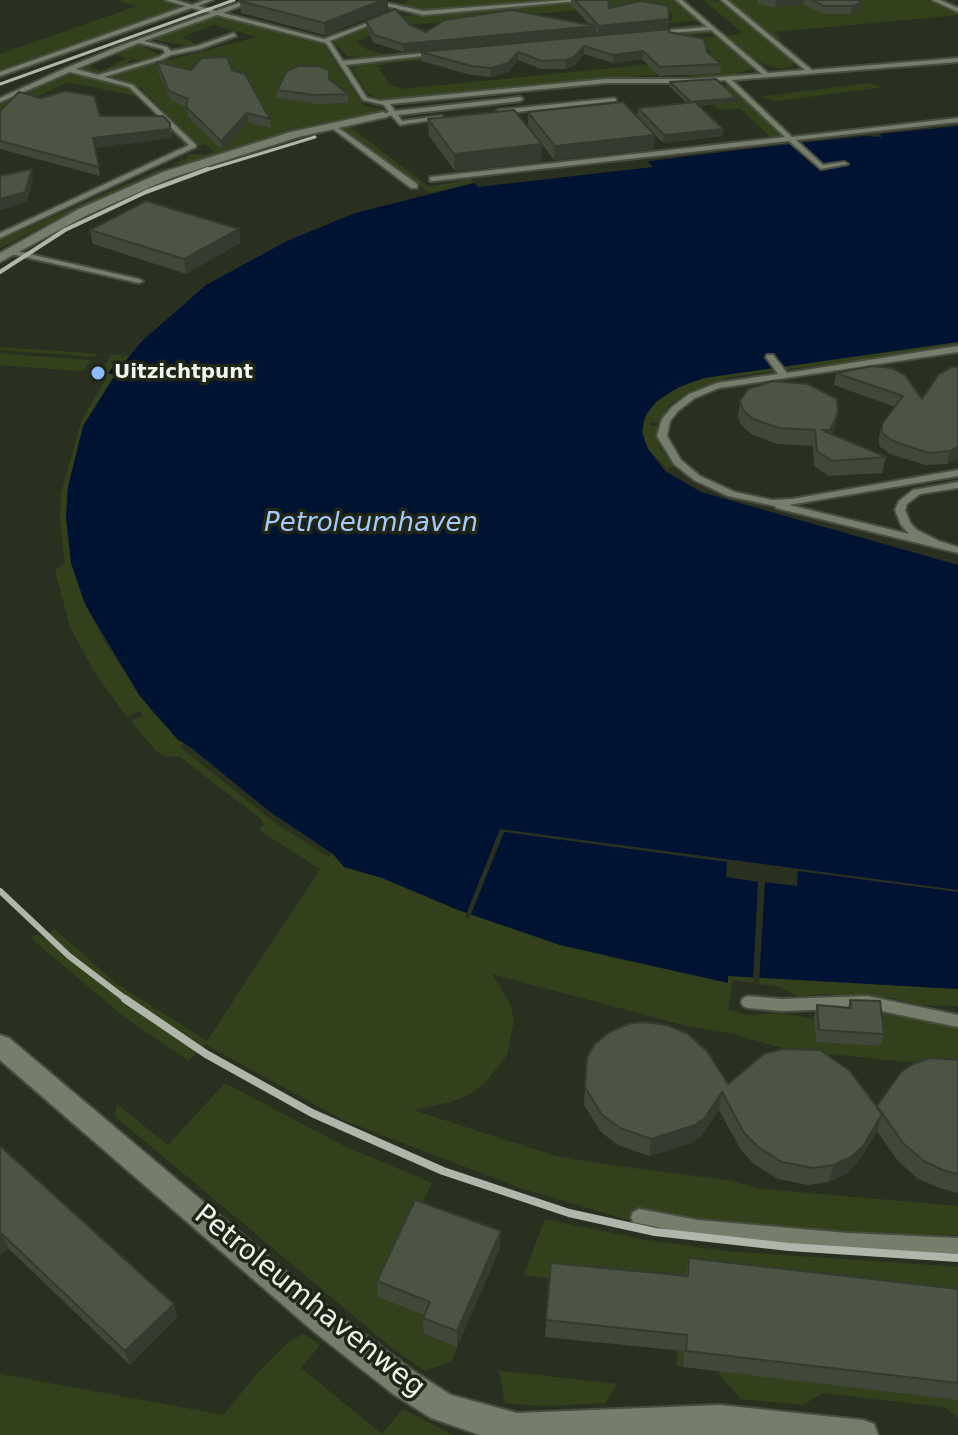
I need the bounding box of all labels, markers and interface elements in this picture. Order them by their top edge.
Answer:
place label: Uitzichtpunt [114,361,253,385]
marker: Uitzichtpunt [89,364,107,382]
water label: Petroleumhaven [264,508,478,540]
street label: Petroleumhavenweg [187,1199,431,1405]

